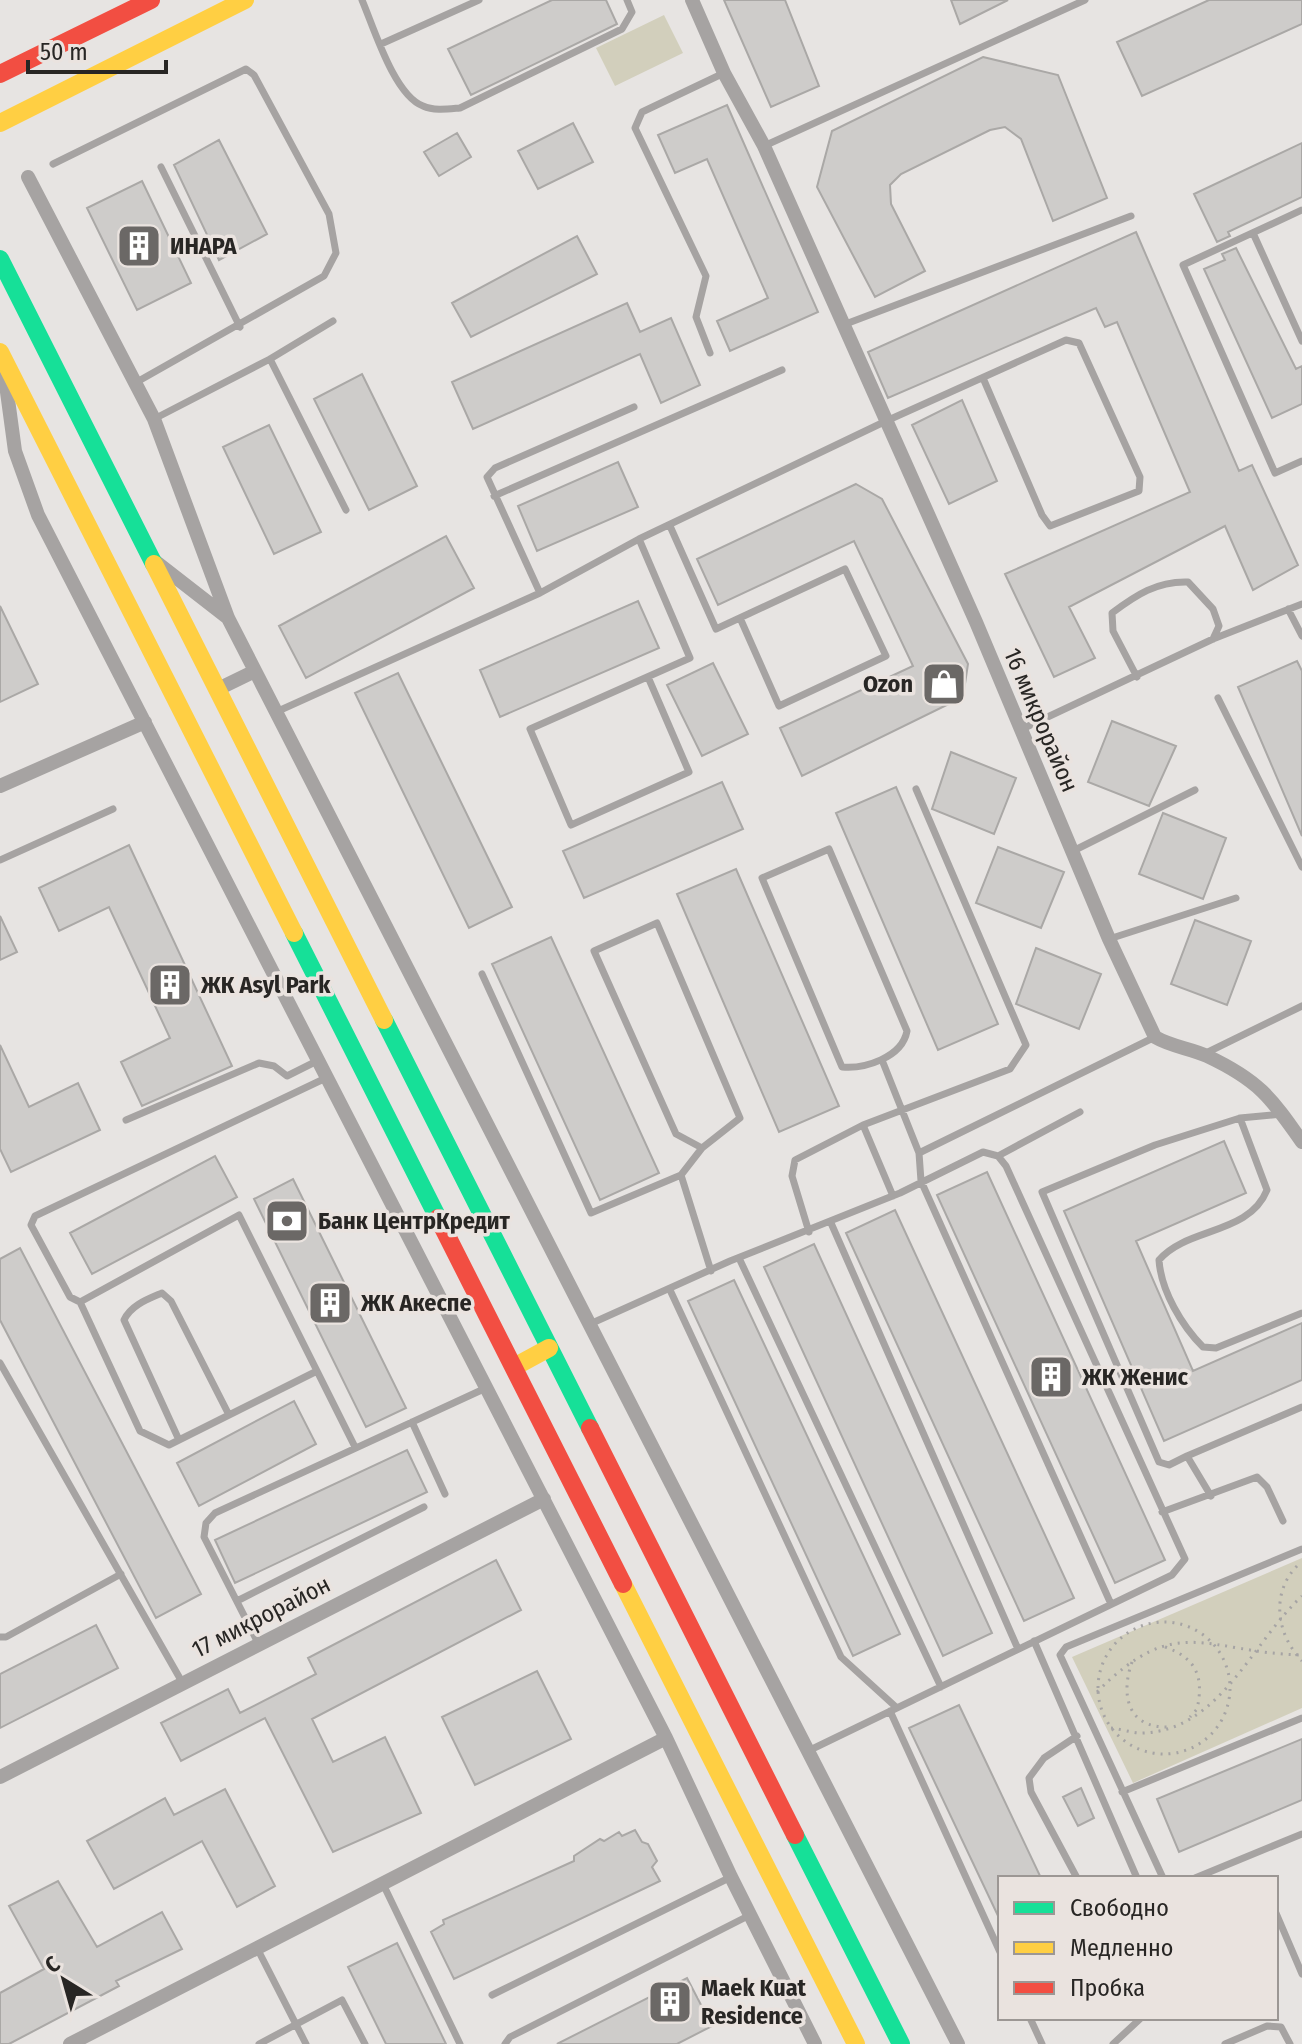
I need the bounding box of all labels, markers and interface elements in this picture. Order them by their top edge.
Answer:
scale bar [28,24,166,74]
text: 50 m [40,38,88,66]
building icon: ИНАРА [115,222,163,270]
place label: ИНАРА [170,232,237,260]
street label: 16 микрорайон [998,644,1084,796]
shop icon: Ozon [920,660,968,708]
place label: Ozon [863,670,913,698]
building icon: ЖК Asyl Park [146,961,194,1009]
place label: ЖК Asyl Park [200,971,331,999]
bank icon: Банк ЦентрКредит [263,1197,311,1245]
place label: Банк ЦентрКредит [318,1207,511,1235]
building icon: ЖК Акеспе [306,1279,354,1327]
place label: ЖК Акеспе [360,1289,472,1317]
building icon: ЖК Женис [1027,1353,1075,1401]
place label: ЖК Женис [1081,1363,1189,1391]
street label: 17 микрорайон [187,1570,335,1664]
legend [998,1876,1278,2020]
text: Свободно [1070,1894,1169,1922]
text: Медленно [1070,1934,1173,1962]
north arrow [24,1940,104,2020]
text: С [40,1950,65,1979]
place label: Maek Kuat Residence [701,1974,807,2030]
text: Пробка [1070,1974,1145,2002]
building icon: Maek Kuat Residence [646,1978,694,2026]

